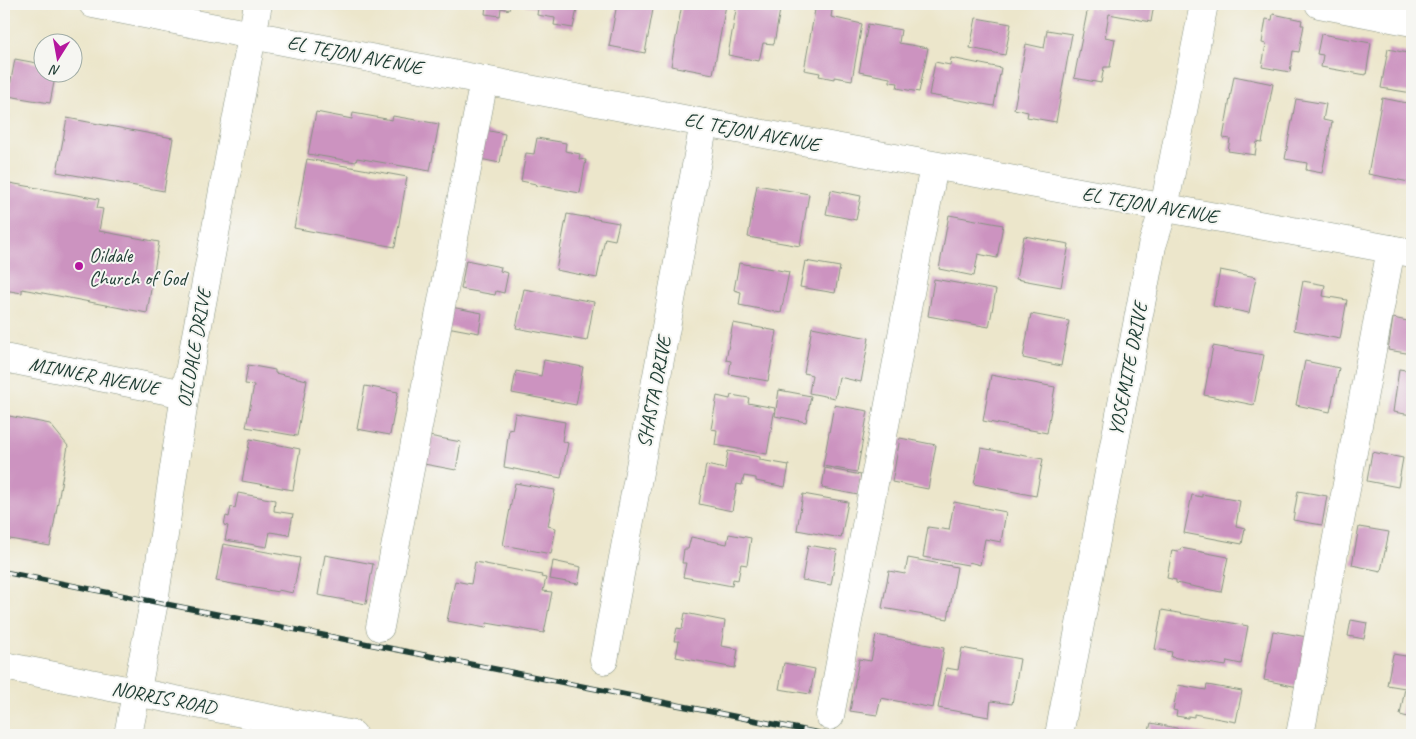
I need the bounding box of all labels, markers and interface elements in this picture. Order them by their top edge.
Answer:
street label: EL TEJON AVENUE [285,30,427,81]
north arrow [32,32,82,82]
text: N [47,61,61,79]
street label: EL TEJON AVENUE [682,107,824,158]
street label: EL TEJON AVENUE [1080,181,1222,230]
place label: Oildale Church of God [89,243,189,291]
marker: Oildale Church of God [73,260,85,272]
street label: OILDALE DRIVE [171,284,217,409]
street label: YOSEMITE DRIVE [1103,297,1154,438]
street label: SHASTA DRIVE [631,332,677,450]
street label: MINNER AVENUE [27,351,164,401]
street label: NORRIS ROAD [110,676,221,721]

